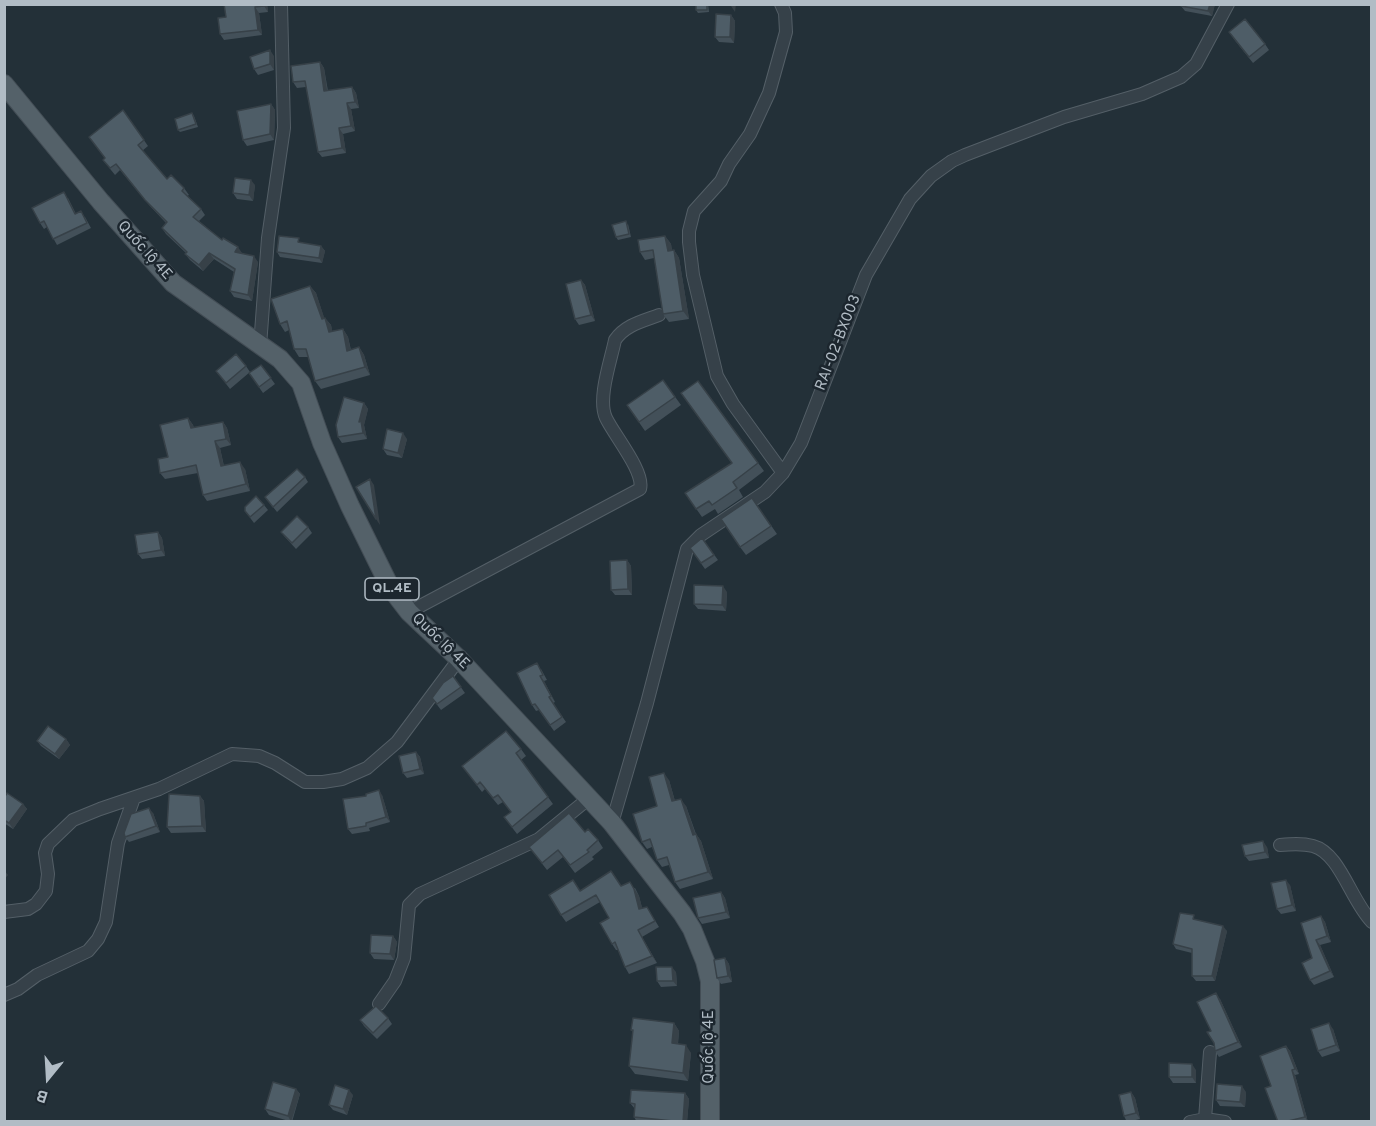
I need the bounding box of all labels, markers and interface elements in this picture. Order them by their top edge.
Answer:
street label: Quốc lộ 4E [113,218,175,284]
street label: RAI-02-BX003 [812,293,866,393]
road number: QL.4E [365,578,419,600]
street label: Quốc lộ 4E [407,610,473,674]
street label: Quốc lộ 4E [701,1010,719,1084]
north arrow [18,1048,78,1108]
text: B [34,1084,51,1106]

